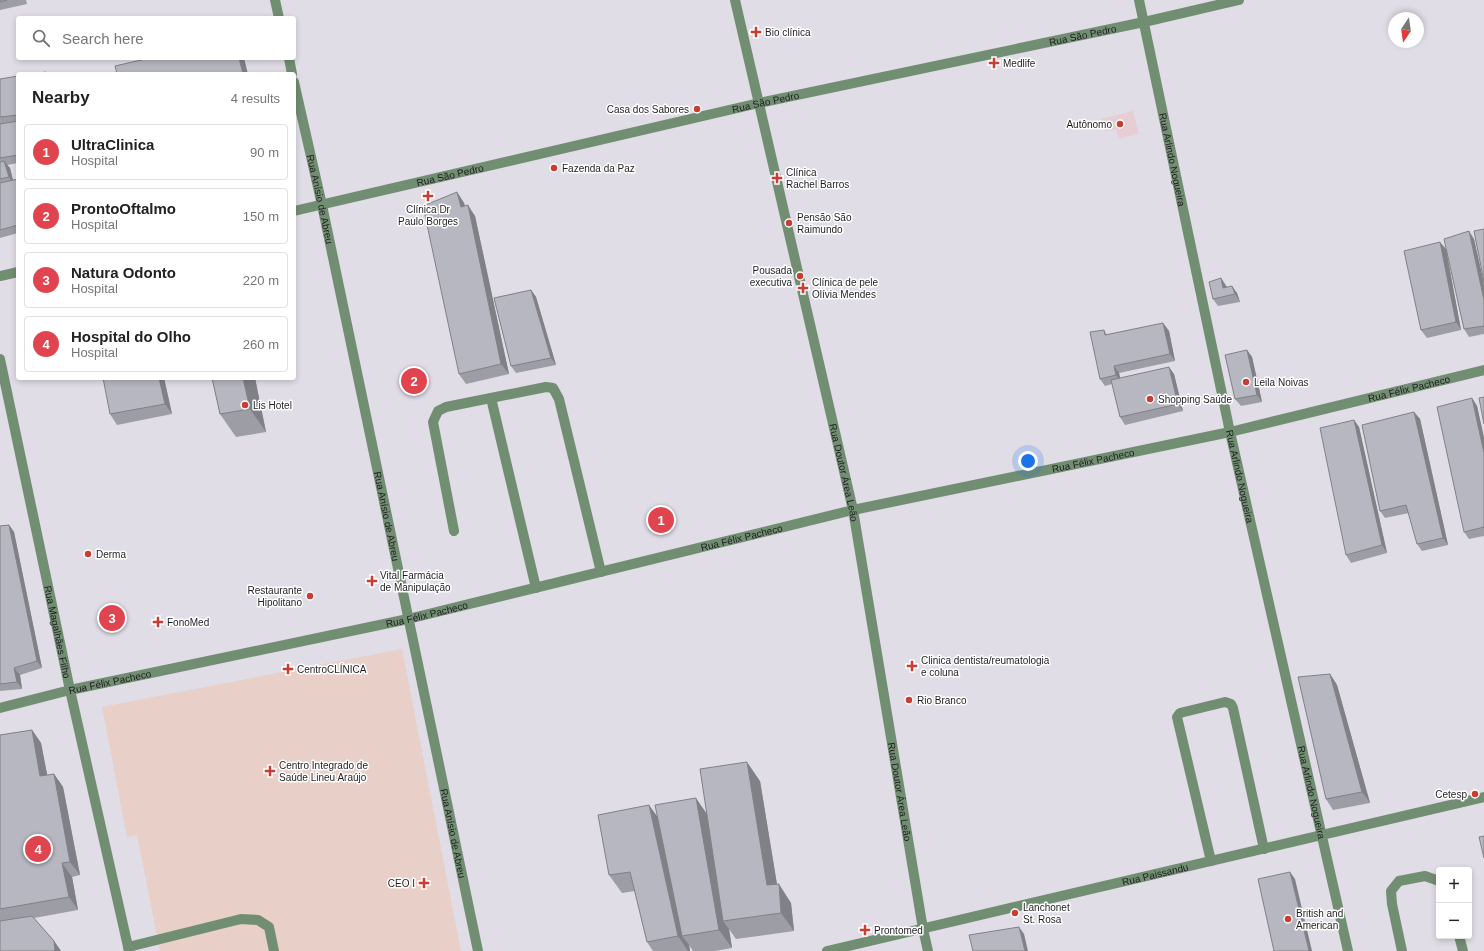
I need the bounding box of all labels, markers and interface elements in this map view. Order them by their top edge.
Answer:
north arrow [1388,12,1424,48]
search box [16,16,296,60]
street label: Rua São Pedro [1048,22,1118,47]
marker: Bio clínica [750,26,762,38]
icon: search [30,27,52,49]
place label: Bio clínica [765,27,811,38]
text: Search here [62,30,144,47]
marker: Medlife [988,57,1000,69]
place label: Medlife [1003,58,1036,69]
text: Nearby [32,88,90,107]
street label: Rua São Pedro [731,89,801,115]
text: 4 results [231,91,280,106]
place label: Casa dos Sabores [607,104,689,115]
marker: Casa dos Sabores [692,104,702,114]
street label: Rua Arlindo Nogueira [1157,112,1188,208]
place label: Autônomo [1066,119,1112,130]
marker: Autônomo [1115,119,1125,129]
text: UltraClinica [71,136,154,153]
text: 1 [42,145,50,160]
text: 90 m [250,145,279,160]
text: Hospital [71,153,118,168]
street label: Rua Anísio de Abreu [305,153,335,245]
street label: Rua São Pedro [415,162,485,188]
marker: Fazenda da Paz [549,163,559,173]
place label: Fazenda da Paz [562,163,635,174]
place label: Clínica Rachel Barros [786,167,849,190]
marker: Clínica Rachel Barros [771,172,783,184]
marker: Clínica Dr Paulo Borges [422,190,434,202]
text: ProntoOftalmo [71,200,176,217]
place label: Clínica Dr Paulo Borges [398,204,458,227]
text: 2 [42,209,50,224]
text: 150 m [243,209,279,224]
place label: Pensão São Raimundo [797,212,852,235]
text: Hospital [71,217,118,232]
marker: Pensão São Raimundo [784,218,794,228]
text: Natura Odonto [71,264,176,281]
place label: Pousada executiva [750,265,792,288]
marker: Pousada executiva [795,271,805,281]
text: 3 [42,273,50,288]
text: 220 m [243,273,279,288]
place label: Clínica de pele Olívia Mendes [812,277,879,300]
text: Hospital [71,281,118,296]
marker: Clínica de pele Olívia Mendes [797,282,809,294]
text: Hospital do Olho [71,328,191,345]
text: 4 [42,337,50,352]
text: 260 m [243,337,279,352]
text: Hospital [71,345,118,360]
pin: 2 [401,366,427,396]
street label: Rua Félix Pacheco [1367,373,1451,404]
marker: Leila Noivas [1241,377,1251,387]
place label: Leila Noivas [1254,377,1308,388]
marker: Shopping Saúde [1145,394,1155,404]
place label: Shopping Saúde [1158,394,1232,405]
marker: Lis Hotel [240,400,250,410]
place label: Lis Hotel [253,400,292,411]
street label: Rua Doutor Área Leão [828,422,860,523]
street label: Rua Arlindo Nogueira [1224,429,1256,524]
street label: Rua Félix Pacheco [1051,446,1136,474]
your location [1018,451,1038,471]
street label: Rua Anísio de Abreu [372,470,402,562]
pin: 1 [648,505,674,535]
street label: Rua Félix Pacheco [699,522,784,553]
marker: Derma [83,549,93,559]
place label: Derma [96,549,126,560]
place label: Vital Farmácia de Manipulação [380,570,451,593]
marker: Vital Farmácia de Manipulação [367,576,377,586]
street label: Rua Magalhães Filho [43,585,73,680]
place label: Restaurante Hipolitano [248,585,302,608]
marker: Restaurante Hipolitano [305,591,315,601]
street label: Rua Félix Pacheco [385,599,469,629]
pin: 3 [99,603,125,633]
marker: FonoMed [152,616,164,628]
place label: FonoMed [167,617,209,628]
place label: Clinica dentista/reumatologia e coluna [921,655,1050,678]
marker: Clinica dentista/reumatologia e coluna [906,660,918,672]
marker: CentroCLÍNICA [282,663,294,675]
place label: CentroCLÍNICA [297,663,367,675]
street label: Rua Félix Pacheco [68,668,153,696]
marker: Rio Branco [904,695,914,705]
place label: Rio Branco [917,695,967,706]
street label: Rua Doutor Área Leão [886,741,914,842]
street label: Rua Arlindo Nogueira [1296,745,1328,840]
place label: Centro Integrado de Saúde Lineu Araújo [279,760,368,783]
marker: Centro Integrado de Saúde Lineu Araújo [264,765,276,777]
street label: Rua Anísio de Abreu [439,787,468,879]
place label: Cetesp [1435,789,1467,800]
marker: Cetesp [1470,789,1480,799]
pin: 4 [25,834,51,864]
street label: Rua Paissandu [1121,861,1189,887]
map controls [1436,867,1472,939]
button: + [1436,867,1472,903]
marker: CEO I [418,877,430,889]
place label: CEO I [388,878,415,889]
place label: Lanchonet St. Rosa [1023,902,1070,925]
button: − [1436,903,1472,939]
marker: Lanchonet St. Rosa [1010,908,1020,918]
place label: British and American [1296,908,1343,931]
marker: British and American [1283,914,1293,924]
marker: Prontomed [859,924,871,936]
place label: Prontomed [874,925,923,936]

